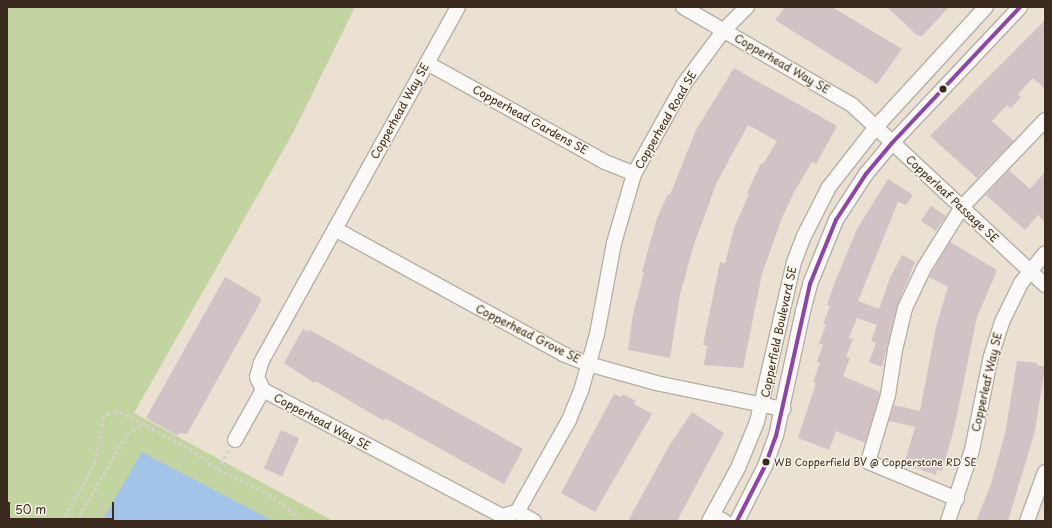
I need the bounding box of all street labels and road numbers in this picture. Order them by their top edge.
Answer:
street label: Copperhead Way SE [732,31,832,97]
street label: Copperhead Way SE [368,60,432,162]
street label: Copperhead Road SE [632,69,700,171]
street label: Copperhead Gardens SE [471,83,589,157]
street label: Copperleaf Passage SE [903,153,1001,245]
street label: Copperfield Boulevard SE [759,265,799,399]
street label: Copperhead Grove SE [473,302,583,366]
street label: Copperleaf Way SE [969,331,1005,433]
street label: Copperhead Way SE [271,391,373,453]

